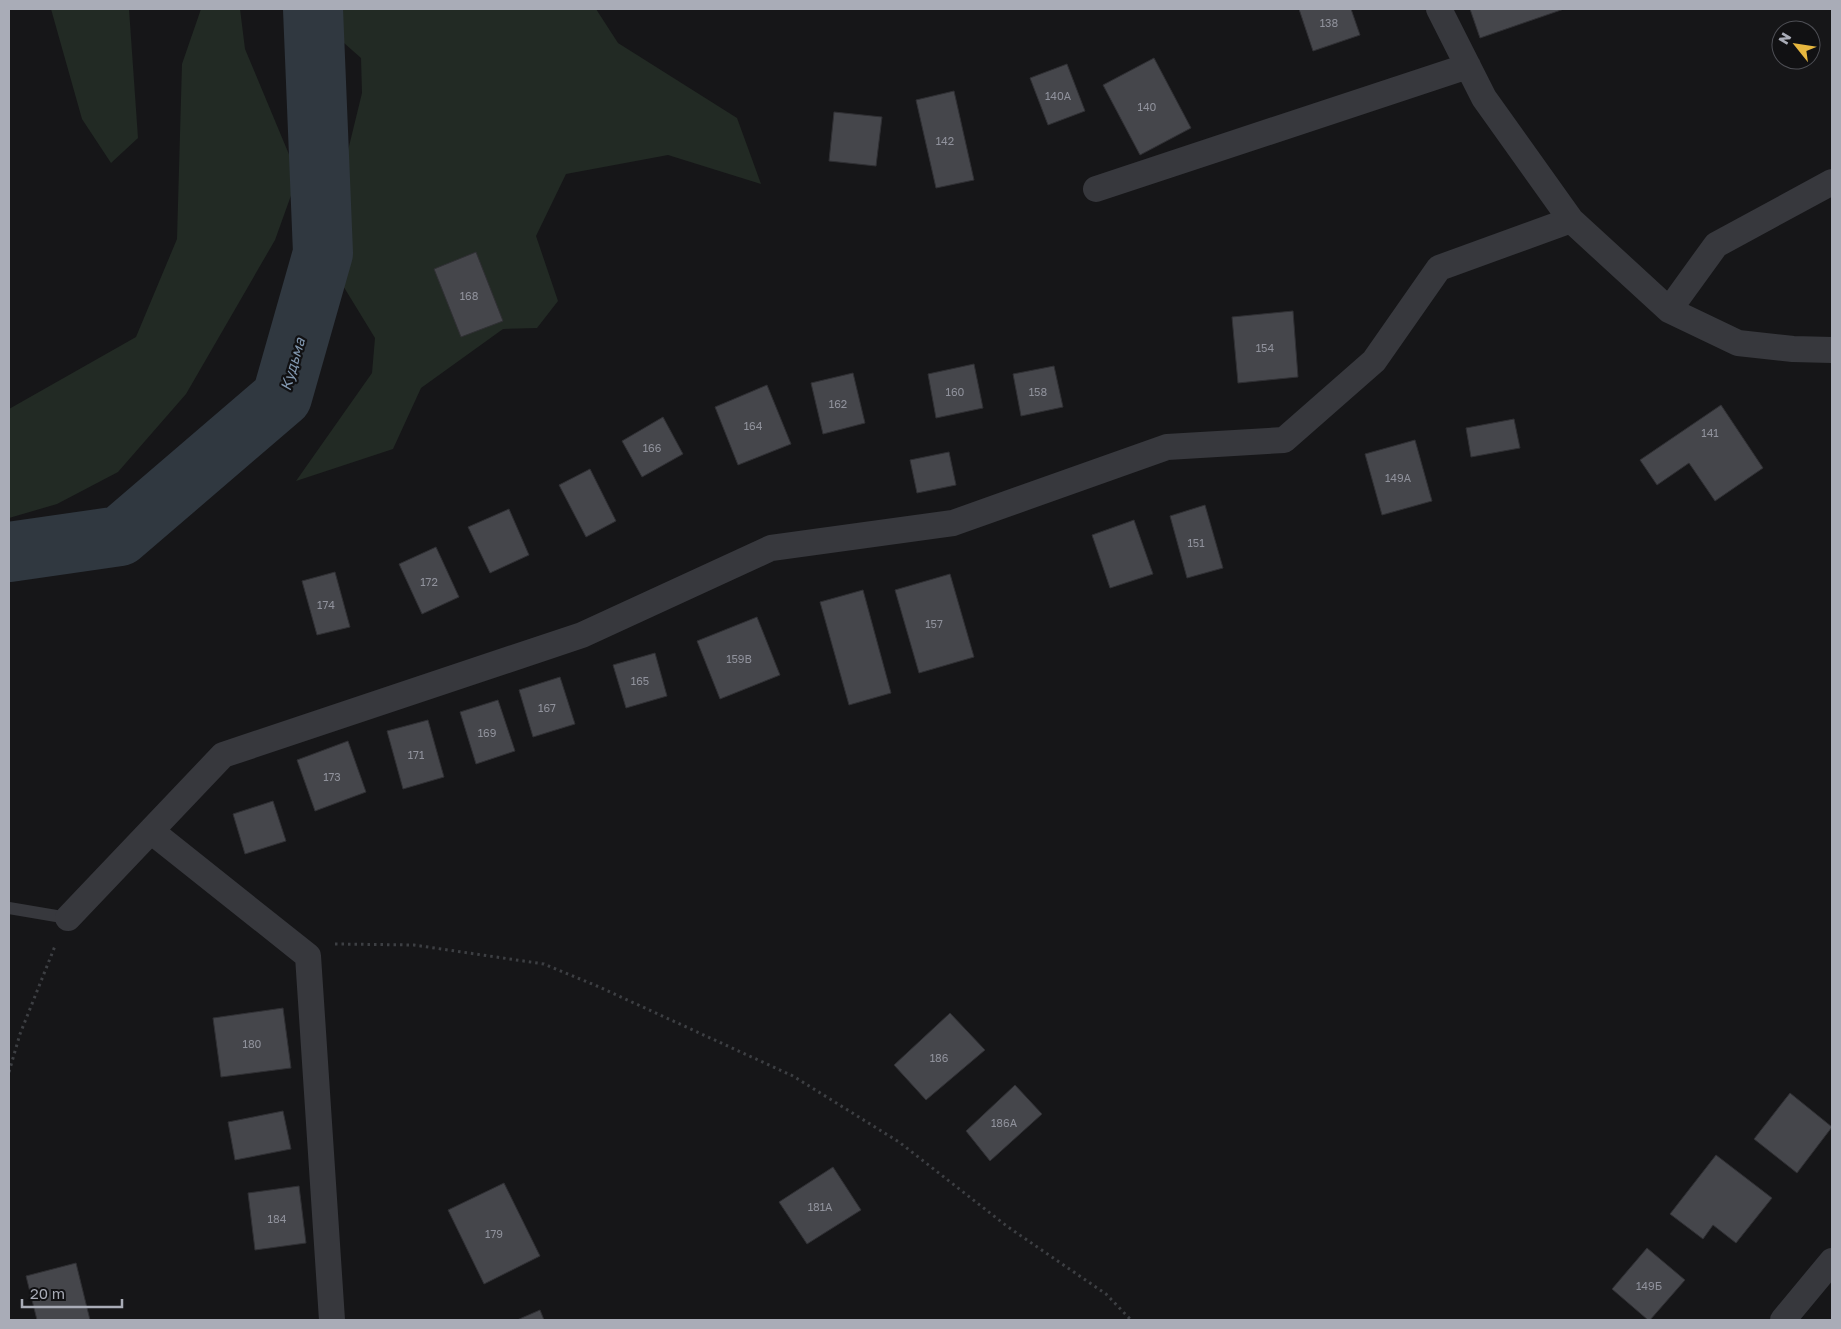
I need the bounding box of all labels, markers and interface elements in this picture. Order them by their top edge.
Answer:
house number: 138 [1320,16,1339,29]
north arrow [1771,20,1821,70]
text: N [1774,29,1794,47]
house number: 140А [1045,89,1072,102]
house number: 140 [1138,100,1157,113]
house number: 142 [936,134,954,147]
house number: 168 [460,289,479,302]
water label: Кудьма [276,335,309,393]
house number: 154 [1256,341,1274,354]
house number: 160 [946,385,965,398]
house number: 158 [1029,385,1047,398]
house number: 162 [829,397,847,410]
house number: 164 [744,419,763,432]
house number: 141 [1701,426,1719,439]
house number: 166 [643,441,662,454]
house number: 149А [1385,471,1412,484]
house number: 151 [1187,536,1205,549]
house number: 172 [420,575,438,588]
house number: 174 [317,598,335,611]
house number: 157 [925,617,943,630]
house number: 159В [726,652,752,665]
house number: 165 [631,674,649,687]
house number: 167 [538,701,556,714]
house number: 169 [478,726,496,739]
house number: 171 [408,748,424,761]
house number: 173 [323,770,341,783]
house number: 180 [243,1037,262,1050]
house number: 186 [930,1051,949,1064]
house number: 186А [991,1116,1018,1129]
house number: 181А [808,1200,833,1213]
house number: 184 [268,1212,287,1225]
house number: 179 [485,1227,503,1240]
scale bar [22,1276,122,1308]
house number: 149Б [1636,1279,1662,1292]
text: 20 m [30,1284,65,1302]

